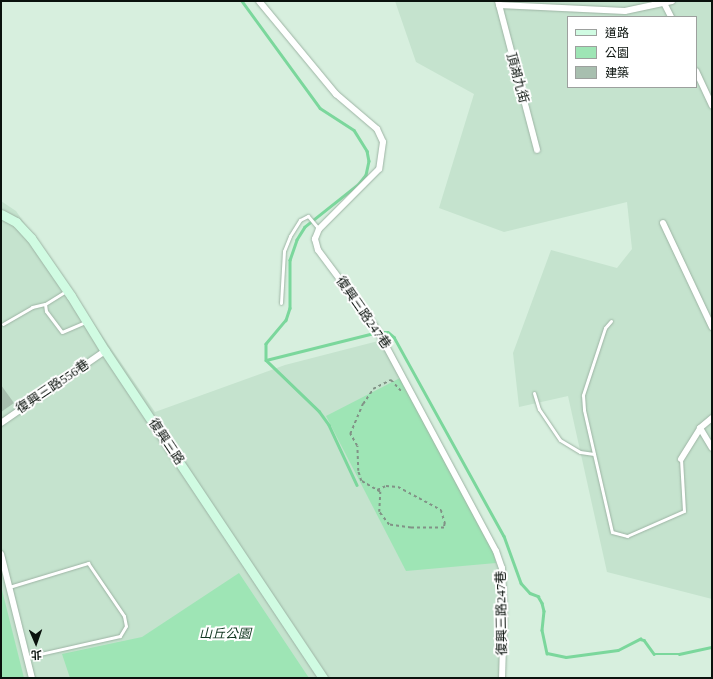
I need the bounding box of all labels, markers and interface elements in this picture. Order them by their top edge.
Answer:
legend [567,16,697,88]
text: 道路 [605,26,629,40]
text: 公園 [605,46,629,60]
street label: 頂湖九街 [503,51,531,105]
text: 建築 [605,66,629,80]
street label: 復興三路247巷 [332,274,394,352]
street label: 復興三路556巷 [14,357,92,417]
street label: 復興三路 [145,416,187,468]
street label: 復興三路247巷 [493,571,511,655]
north arrow [16,623,56,663]
park label: 山丘公園 [199,626,251,642]
text: 北 [31,649,42,661]

